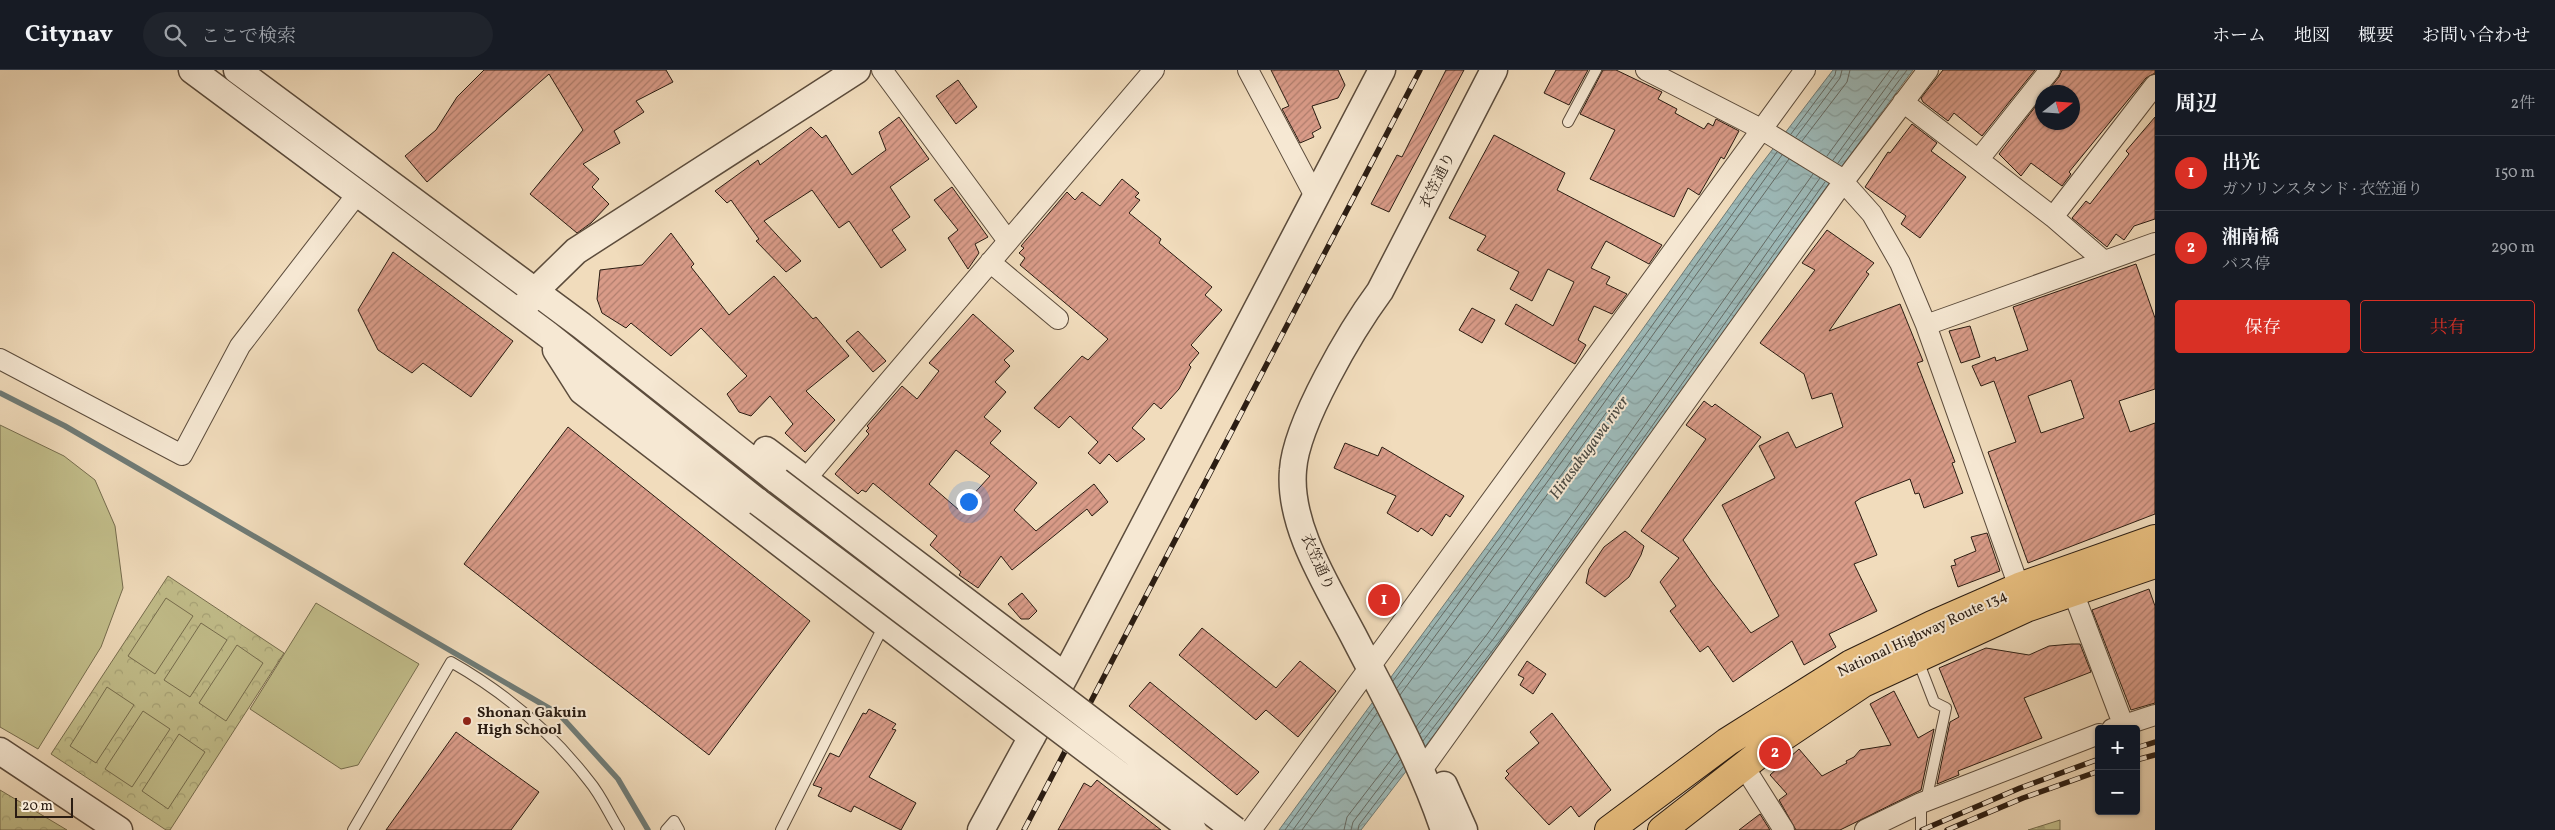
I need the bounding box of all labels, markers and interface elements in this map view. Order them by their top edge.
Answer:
search box [143,12,493,57]
text: Citynav [25,18,113,52]
icon: search [161,21,189,49]
text: ここで検索 [201,24,296,50]
text: ホーム [2212,24,2266,49]
text: 地図 [2294,24,2330,49]
text: 概要 [2358,24,2394,49]
text: お問い合わせ [2422,24,2530,49]
north arrow [2035,85,2080,130]
text: 周辺 [2175,90,2217,119]
text: 2件 [2510,93,2535,115]
street label: 衣笠通り [1415,149,1461,212]
text: 出光 [2222,150,2260,176]
text: 1 [2188,162,2194,184]
text: 150 m [2494,162,2535,184]
text: ガソリンスタンド · 衣笠通り [2222,179,2423,201]
text: 湘南橋 [2222,225,2279,251]
text: 2 [2187,237,2195,259]
text: 290 m [2491,237,2535,259]
text: バス停 [2222,254,2270,276]
button: 保存 [2175,300,2350,353]
button: 共有 [2360,300,2535,353]
water label: Hirasakugawa river [1545,391,1635,504]
your location [956,489,982,515]
street label: 衣笠通り [1295,531,1338,594]
pin: 1 [1368,581,1400,619]
street label: National Highway Route 134 [1834,586,2011,683]
place label: Shonan Gakuin High School [477,703,587,741]
marker: Shonan Gakuin High School [461,715,473,727]
map controls [2095,725,2140,815]
button: + [2095,725,2140,770]
pin: 2 [1759,734,1791,772]
button: − [2095,770,2140,815]
scale bar [15,795,72,818]
text: 20 m [22,797,53,816]

